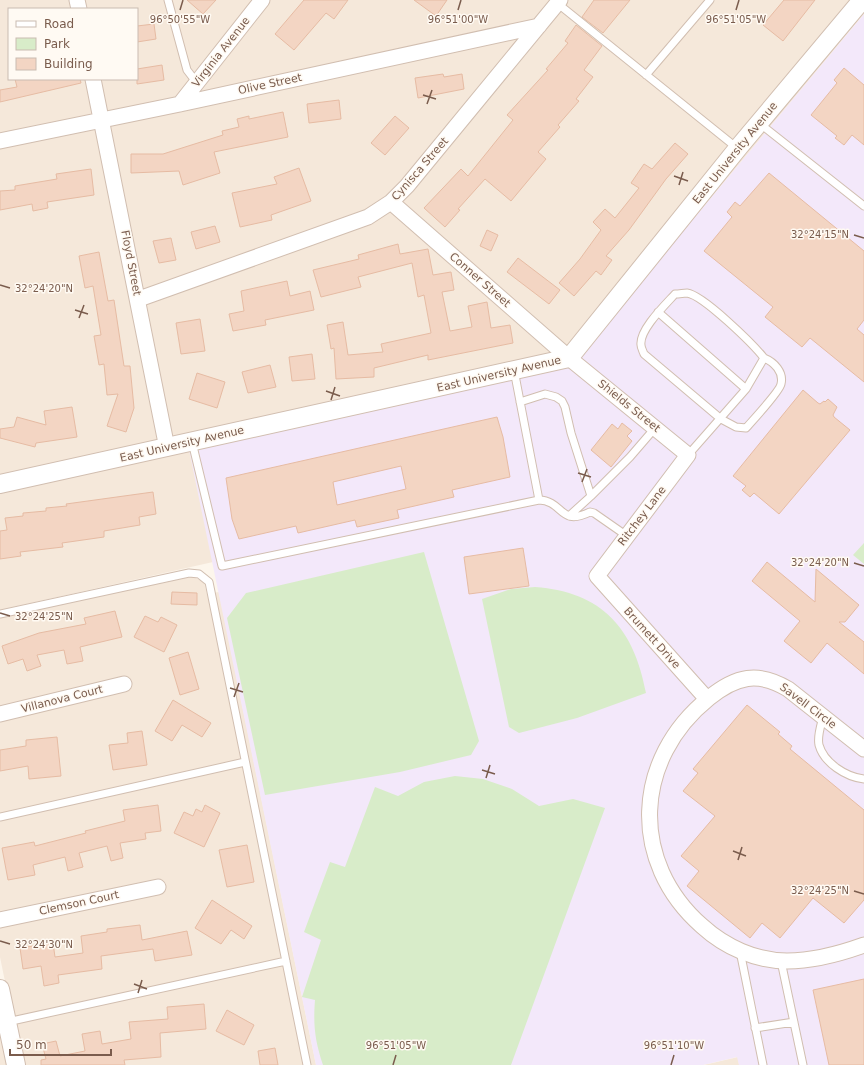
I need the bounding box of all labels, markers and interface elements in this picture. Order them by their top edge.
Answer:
legend [8,8,138,80]
text: 96°50'55"W [150,14,210,25]
street label: Virginia Avenue [189,14,253,90]
text: 96°51'00"W [428,14,488,25]
text: 96°51'05"W [706,14,766,25]
text: Road [44,17,74,31]
text: Park [44,37,70,51]
text: Building [44,57,93,71]
street label: Olive Street [237,71,304,97]
street label: East University Avenue [690,99,780,206]
street label: Cynisca Street [389,134,451,203]
street label: Floyd Street [118,229,144,298]
text: 32°24'15"N [791,229,849,240]
street label: Conner Street [447,250,514,310]
text: 32°24'20"N [15,283,73,294]
street label: East University Avenue [436,353,563,395]
street label: Shields Street [595,377,663,436]
street label: East University Avenue [119,423,246,465]
street label: Ritchey Lane [615,483,669,548]
text: 32°24'20"N [791,557,849,568]
street label: Brumett Drive [621,605,683,671]
text: 32°24'25"N [15,611,73,622]
street label: Savell Circle [777,680,839,732]
street label: Villanova Court [20,682,105,715]
text: 32°24'25"N [791,885,849,896]
street label: Clemson Court [38,888,121,918]
text: 32°24'30"N [15,939,73,950]
scale bar [10,1031,111,1057]
text: 50 m [16,1038,47,1052]
text: 96°51'05"W [366,1040,426,1051]
text: 96°51'10"W [644,1040,704,1051]

